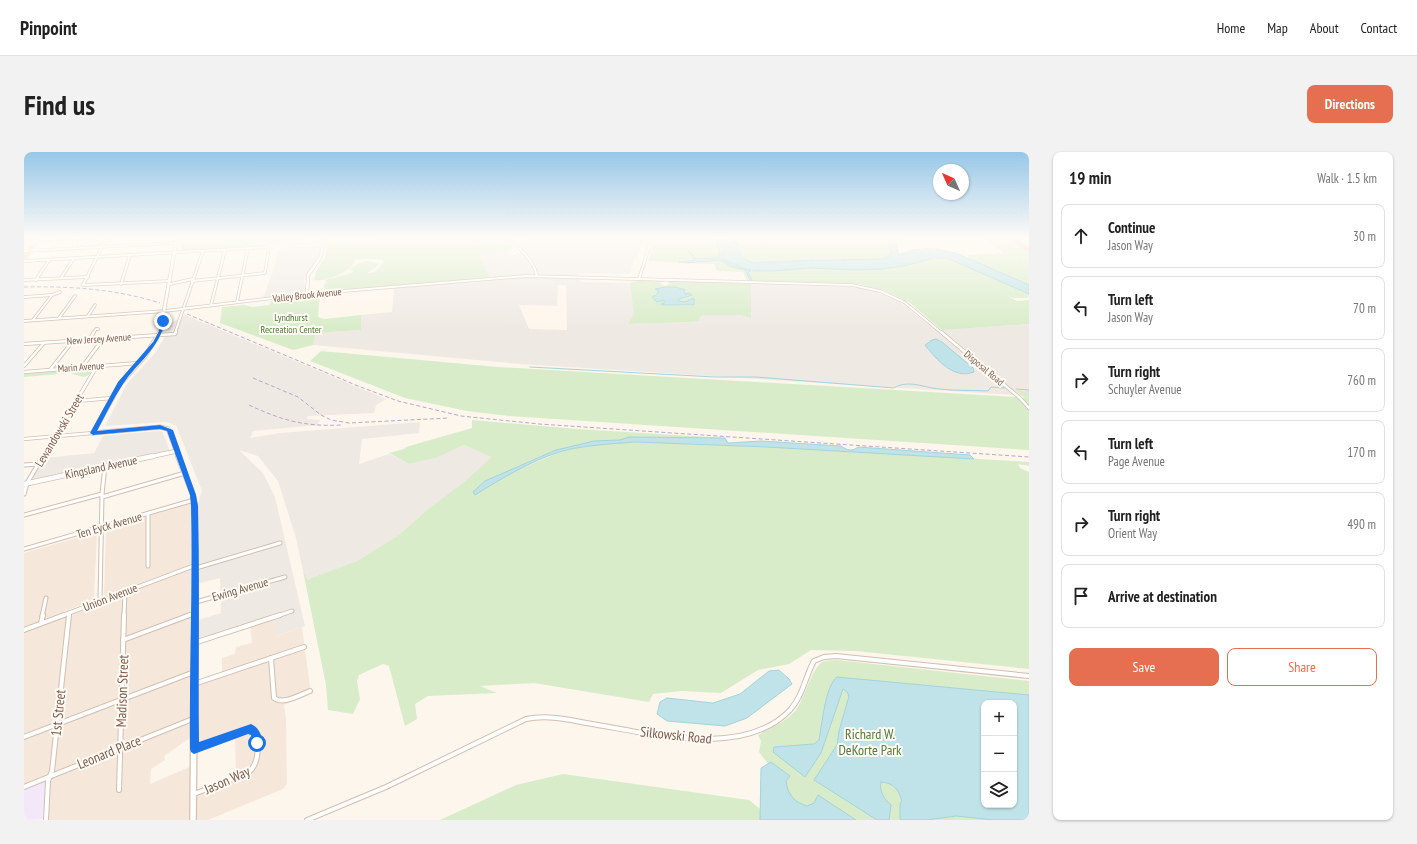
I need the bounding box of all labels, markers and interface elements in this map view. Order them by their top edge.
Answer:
text: Pinpoint [20,16,77,40]
text: Home [1217,19,1245,37]
text: Map [1267,19,1288,37]
text: About [1310,19,1339,37]
text: Contact [1361,19,1397,37]
button: Directions [1307,85,1393,123]
text: Find us [24,86,95,123]
north arrow [933,164,969,200]
text: 19 min [1069,167,1111,189]
text: Walk · 1.5 km [1317,170,1377,187]
text: Continue [1108,218,1155,237]
icon: ahead [1070,225,1092,247]
text: 30 m [1353,228,1376,245]
text: Jason Way [1108,237,1153,254]
street label: Valley Brook Avenue [271,285,342,305]
text: Turn left [1108,290,1153,309]
icon: left [1070,297,1092,319]
text: 70 m [1353,300,1376,317]
text: Jason Way [1108,309,1153,326]
park label: Lyndhurst Recreation Center [261,311,322,336]
route end [154,312,172,330]
street label: New Jersey Avenue [66,330,132,348]
street label: Disposal Road [961,347,1007,389]
street label: Marin Avenue [57,359,105,375]
text: Turn right [1108,362,1160,381]
icon: right [1070,369,1092,391]
text: 760 m [1347,372,1376,389]
text: Schuyler Avenue [1108,381,1182,398]
street label: Lewandowski Street [31,390,87,469]
text: Turn left [1108,434,1153,453]
icon: left [1070,441,1092,463]
text: 170 m [1347,444,1376,461]
street label: Kingsland Avenue [63,452,139,482]
text: Page Avenue [1108,453,1165,470]
text: Turn right [1108,506,1160,525]
street label: Ten Eyck Avenue [74,508,144,542]
icon: right [1070,513,1092,535]
text: 490 m [1347,516,1376,533]
text: Orient Way [1108,525,1157,542]
street label: Ewing Avenue [210,574,270,604]
street label: Union Avenue [81,580,139,614]
icon: arrive [1070,585,1092,607]
text: Arrive at destination [1108,587,1217,606]
button: Save [1069,648,1219,686]
button: Share [1227,648,1377,686]
street label: Madison Street [112,654,132,728]
street label: 1st Street [47,689,69,737]
map controls [981,700,1017,808]
button: + [981,700,1017,736]
street label: Silkowski Road [639,722,713,748]
park label: Richard W. DeKorte Park [839,725,902,759]
street label: Leonard Place [74,731,144,773]
route start [248,734,266,752]
button: − [981,736,1017,772]
street label: Jason Way [200,762,253,798]
button: layers [981,772,1017,808]

